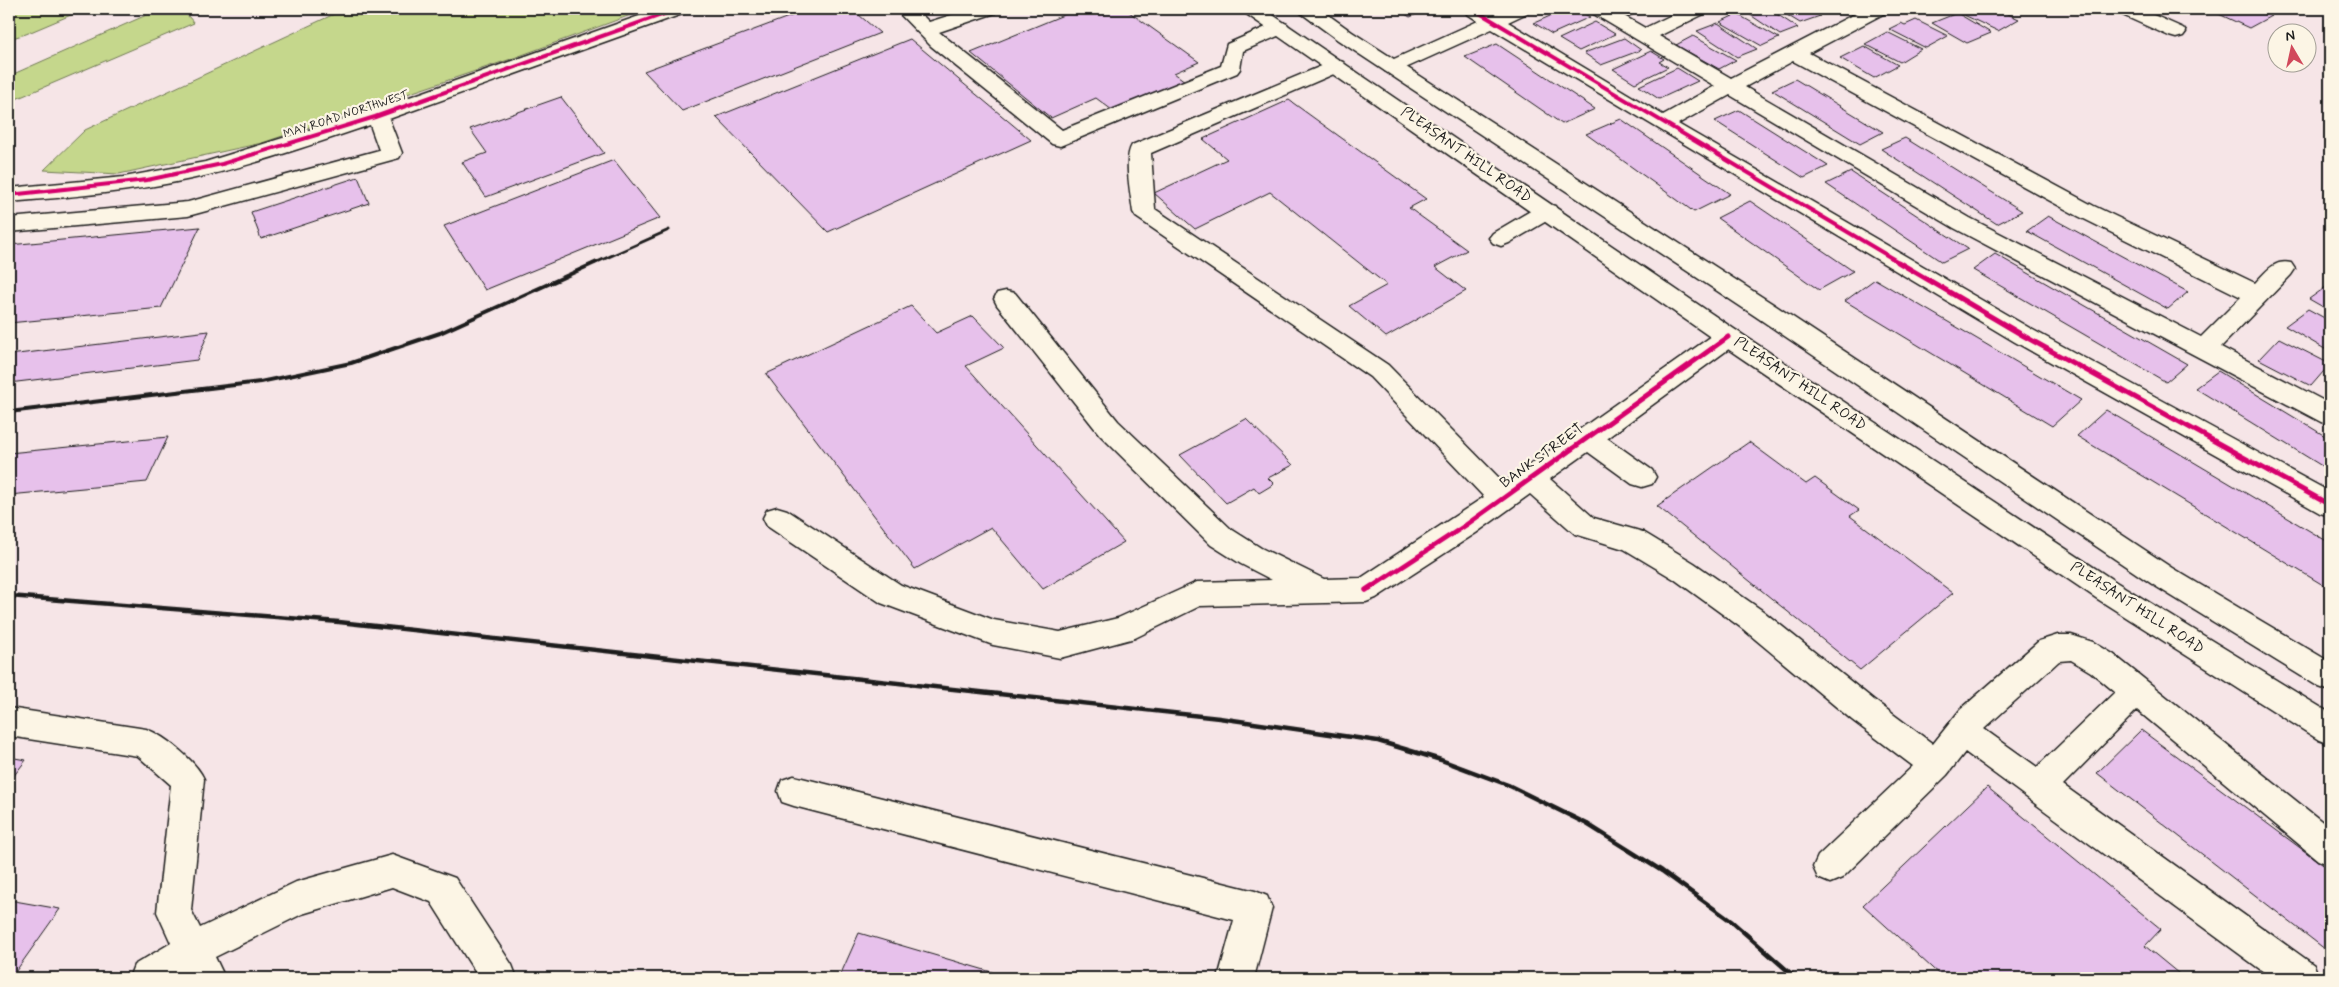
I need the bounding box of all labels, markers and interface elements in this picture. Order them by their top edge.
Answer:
north arrow [2266,22,2316,72]
text: N [2284,27,2296,46]
street label: MAY ROAD NORTHWEST [281,87,412,143]
street label: PLEASANT HILL ROAD [1396,102,1536,208]
street label: PLEASANT HILL ROAD [1730,332,1870,436]
street label: BANK STREET [1496,419,1588,493]
street label: PLEASANT HILL ROAD [2066,557,2208,659]

